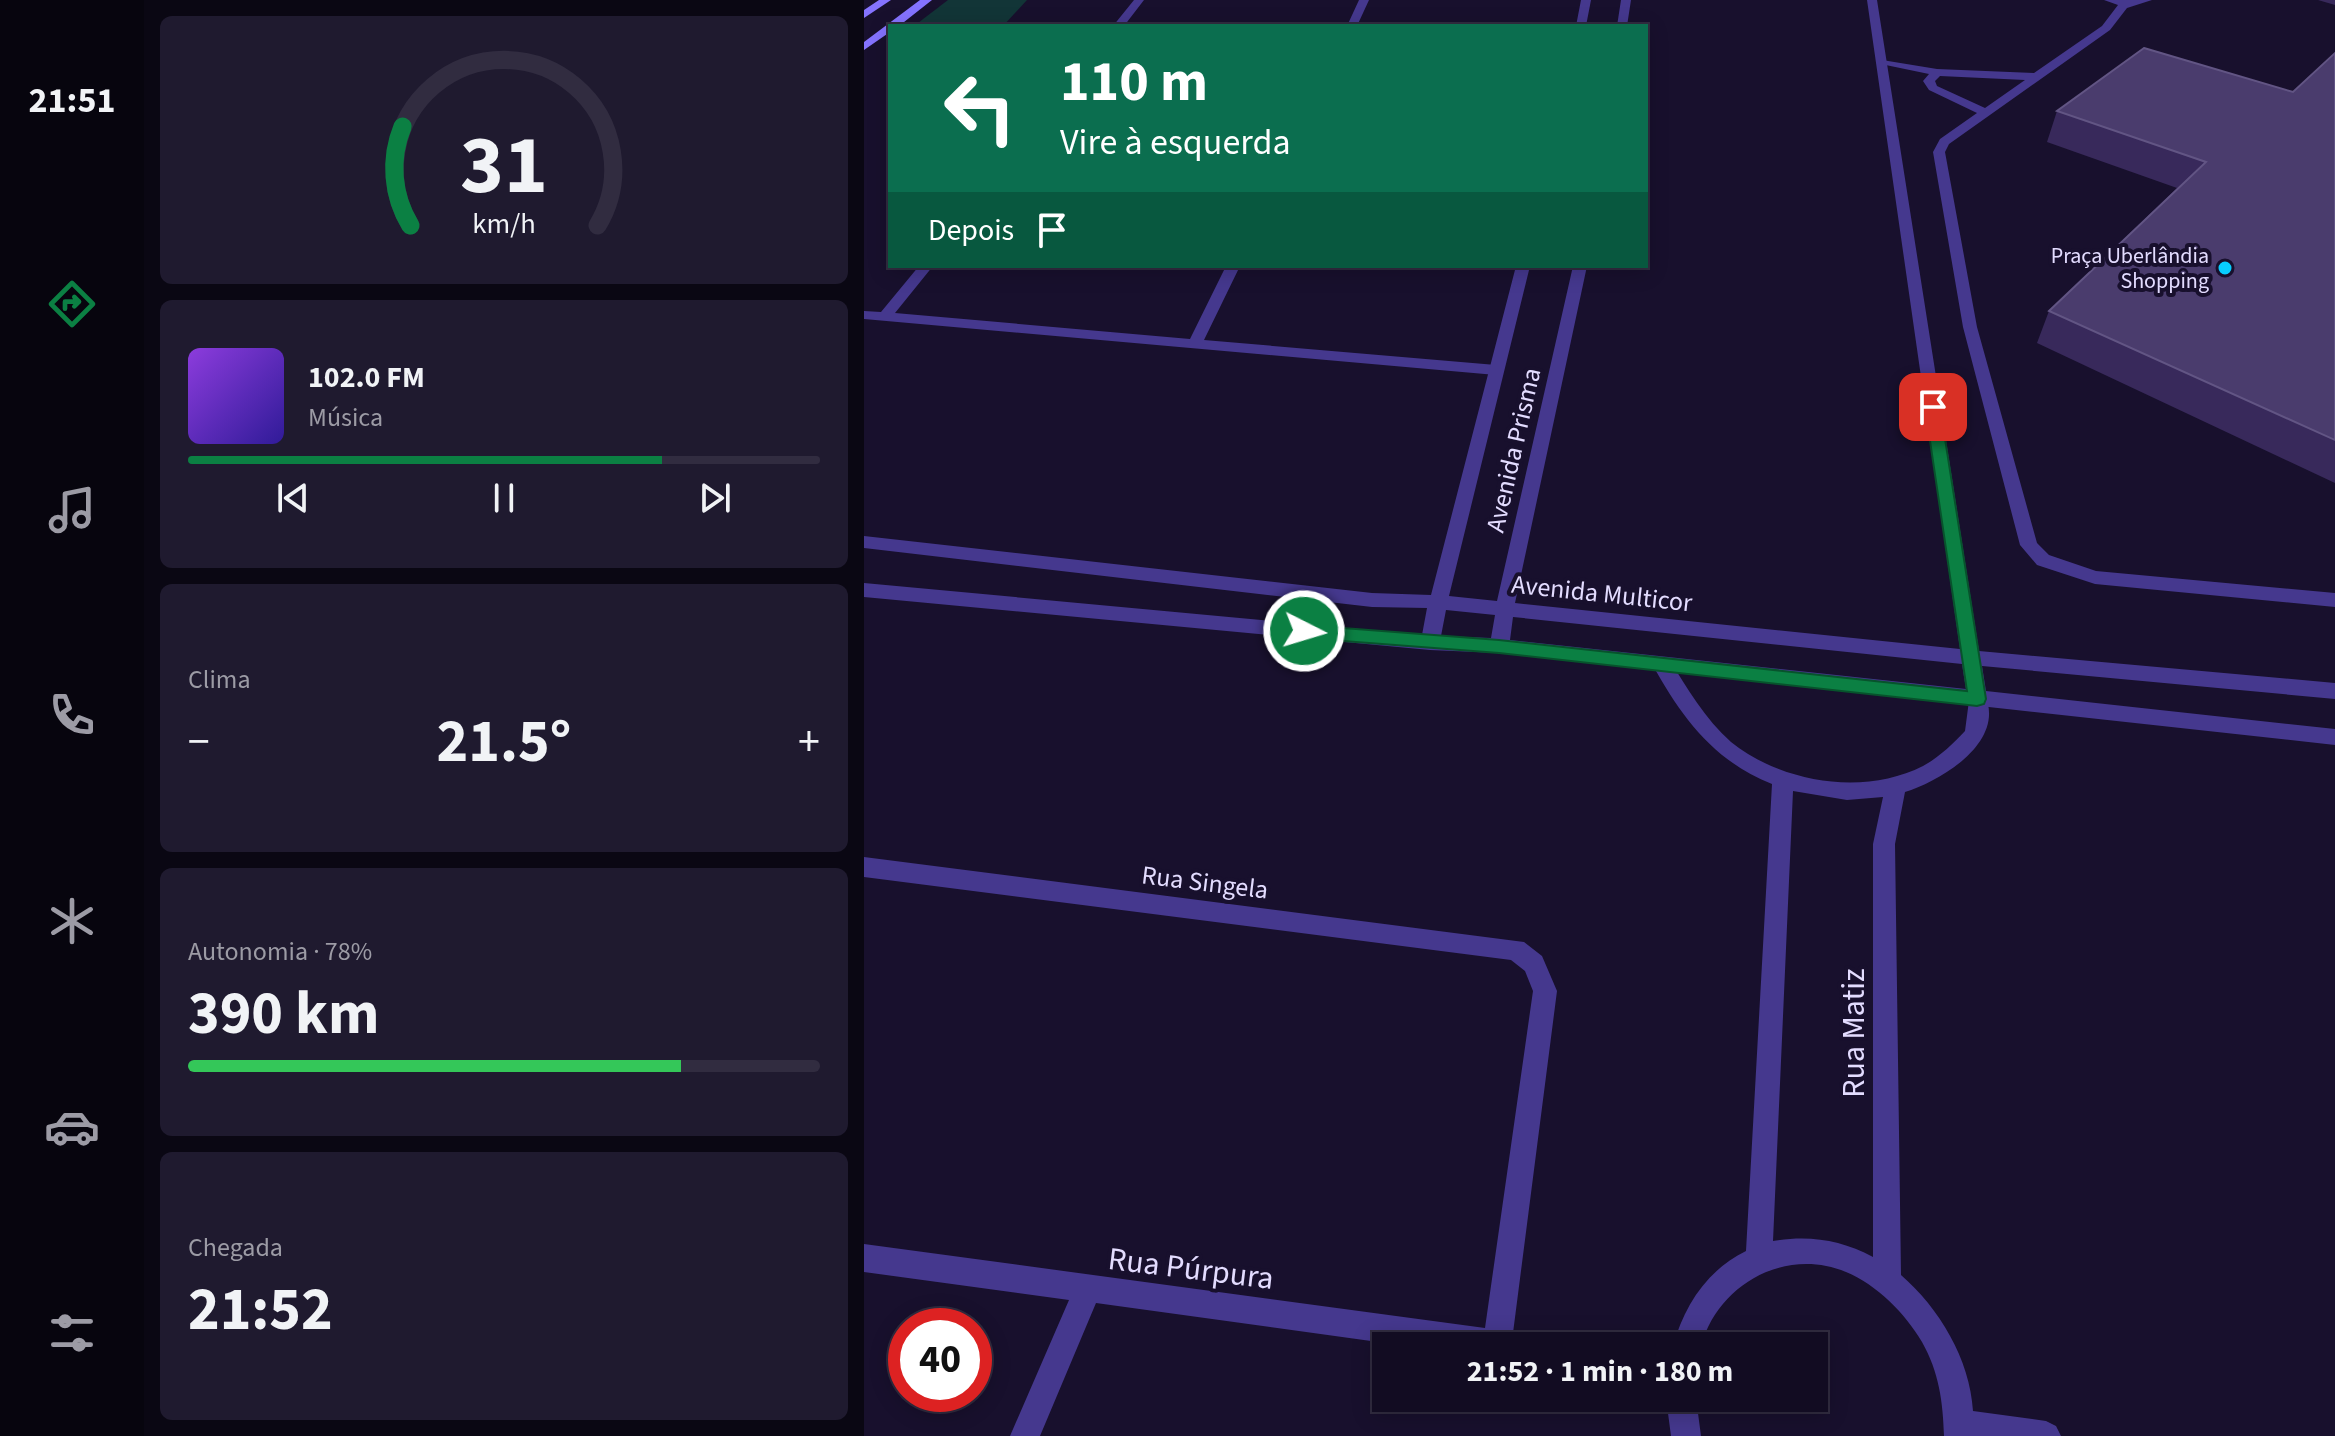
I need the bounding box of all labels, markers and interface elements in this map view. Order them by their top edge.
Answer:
text: 110 m [1060,43,1208,122]
icon: left [928,56,1032,160]
text: 21:51 [29,75,115,126]
text: 31 [460,107,548,225]
text: Vire à esquerda [1060,117,1291,168]
text: km/h [472,204,536,244]
icon: arrive [1030,208,1074,252]
text: Depois [928,209,1014,252]
place label: Praça Uberlândia Shopping [2051,240,2209,297]
marker: Praça Uberlândia Shopping [2216,259,2234,277]
icon: directions [44,276,100,332]
text: 102.0 FM [308,356,425,399]
street label: Avenida Prisma [1477,364,1550,536]
pin [1899,373,1967,441]
icon: arrive [1911,385,1955,429]
text: Música [308,399,383,436]
icon: previous [271,476,315,520]
icon: pause [482,476,526,520]
icon: next [693,476,737,520]
icon: music [44,482,100,538]
street label: Avenida Multicor [1510,566,1695,621]
position arrow [1262,589,1346,673]
text: Clima [188,661,251,698]
icon: phone [44,687,100,743]
text: 21.5° [437,700,571,785]
text: − [188,711,210,774]
text: + [798,711,820,774]
street label: Rua Singela [1140,856,1270,909]
icon: climate [44,893,100,949]
text: Autonomia · 78% [188,933,372,970]
street label: Rua Matiz [1831,968,1877,1098]
text: 390 km [188,972,379,1057]
icon: car [44,1099,100,1155]
text: Chegada [188,1229,283,1266]
street label: Rua Púrpura [1105,1236,1276,1302]
text: 21:52 [188,1268,333,1353]
icon: filters [44,1305,100,1361]
speed limit sign: 40 [888,1308,992,1412]
text: 21:52 · 1 min · 180 m [1467,1350,1733,1393]

